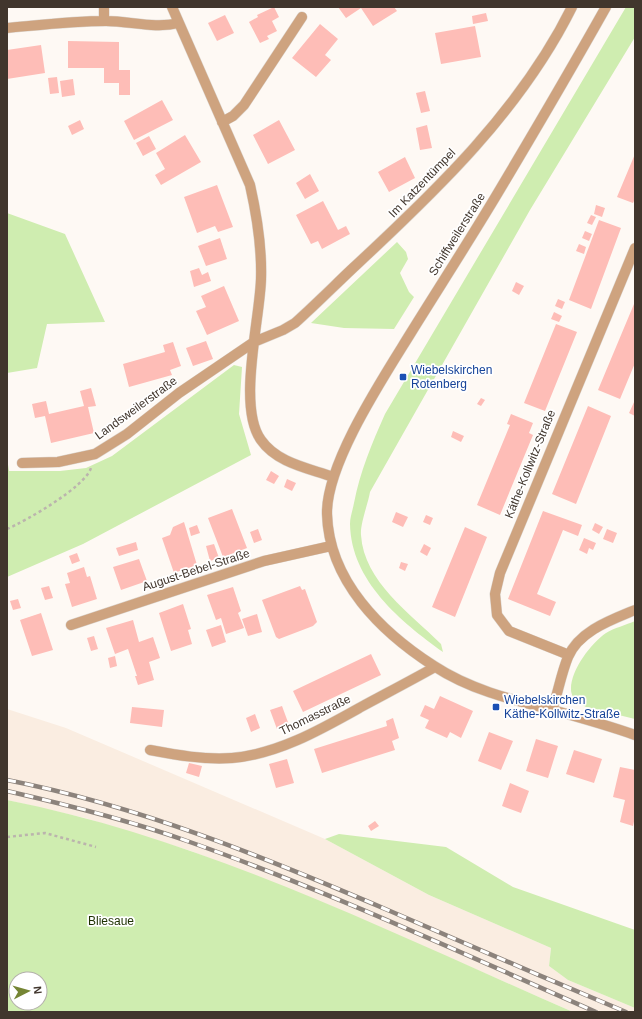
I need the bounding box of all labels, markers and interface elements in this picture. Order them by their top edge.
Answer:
street label: Im Katzentümpel [386,146,458,220]
street label: Schiffweilerstraße [426,190,488,278]
place label: Wiebelskirchen Rotenberg [411,363,492,391]
marker: Wiebelskirchen Rotenberg [398,372,408,382]
street label: Landsweilerstraße [92,373,180,442]
street label: Käthe-Kollwitz-Straße [502,407,558,520]
street label: August-Bebel-Straße [141,546,252,594]
street label: Thomasstraße [277,692,353,738]
place label: Wiebelskirchen Käthe-Kollwitz-Straße [504,693,620,721]
marker: Wiebelskirchen Käthe-Kollwitz-Straße [491,702,501,712]
park label: Bliesaue [88,914,134,928]
north arrow [8,971,48,1011]
text: N [32,985,44,995]

